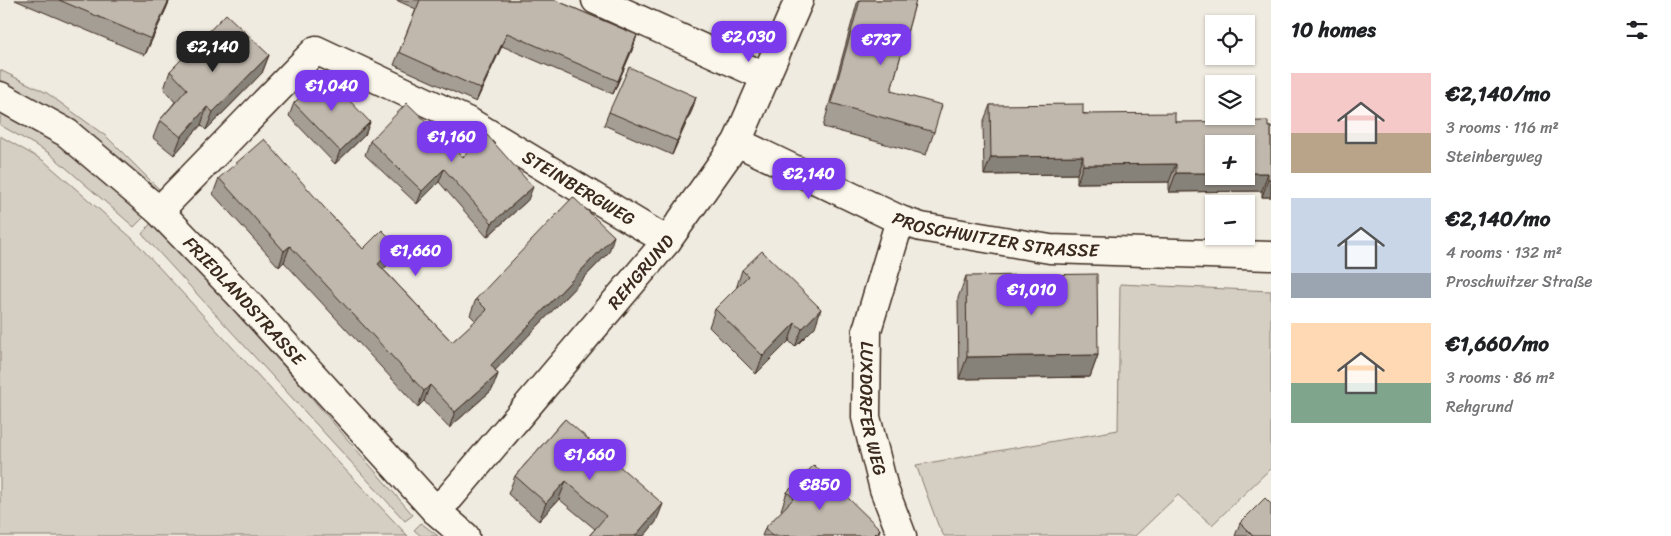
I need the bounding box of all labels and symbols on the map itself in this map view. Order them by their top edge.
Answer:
pin: €2,030 [708,20,790,63]
pin: €737 [851,23,911,66]
pin: €2,140 [172,30,254,73]
pin: €1,040 [291,70,373,112]
pin: €1,160 [411,120,493,163]
street label: STEINBERGWEG [516,141,642,235]
pin: €2,140 [768,158,850,200]
street label: PROSCHWITZER STRASSE [887,202,1100,267]
street label: REHGRUND [599,227,683,317]
street label: FRIEDLANDSTRASSE [175,229,314,374]
pin: €1,660 [375,234,457,277]
pin: €1,010 [991,274,1073,316]
street label: LUXDORFER WEG [850,341,896,479]
pin: €1,660 [549,438,631,481]
pin: €850 [790,468,850,511]

